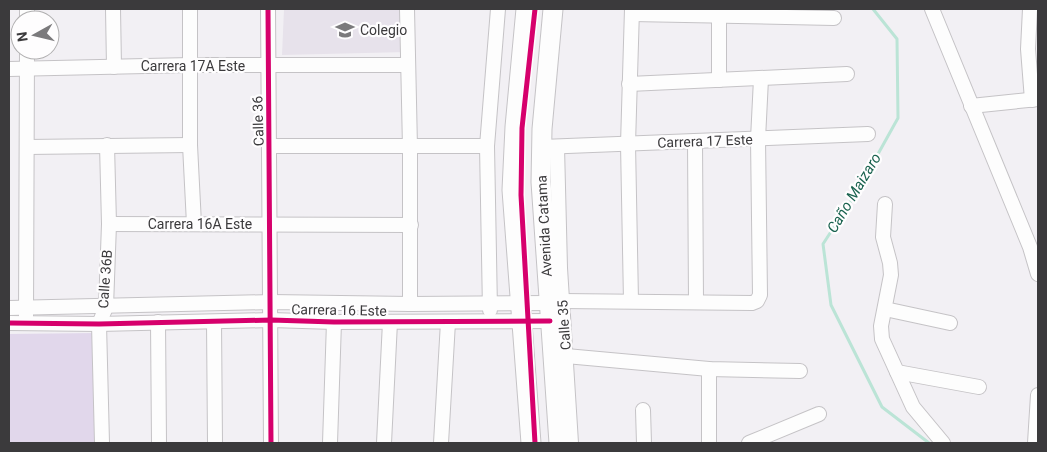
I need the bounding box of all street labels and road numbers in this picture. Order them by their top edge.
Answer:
street label: Carrera 17A Este [141,58,245,74]
street label: Calle 36 [249,96,267,146]
street label: Carrera 17 Este [657,131,753,151]
street label: Avenida Catama [533,175,555,277]
street label: Carrera 16A Este [148,216,252,232]
street label: Calle 36B [95,249,115,309]
street label: Calle 35 [554,299,574,351]
street label: Carrera 16 Este [291,301,387,319]

